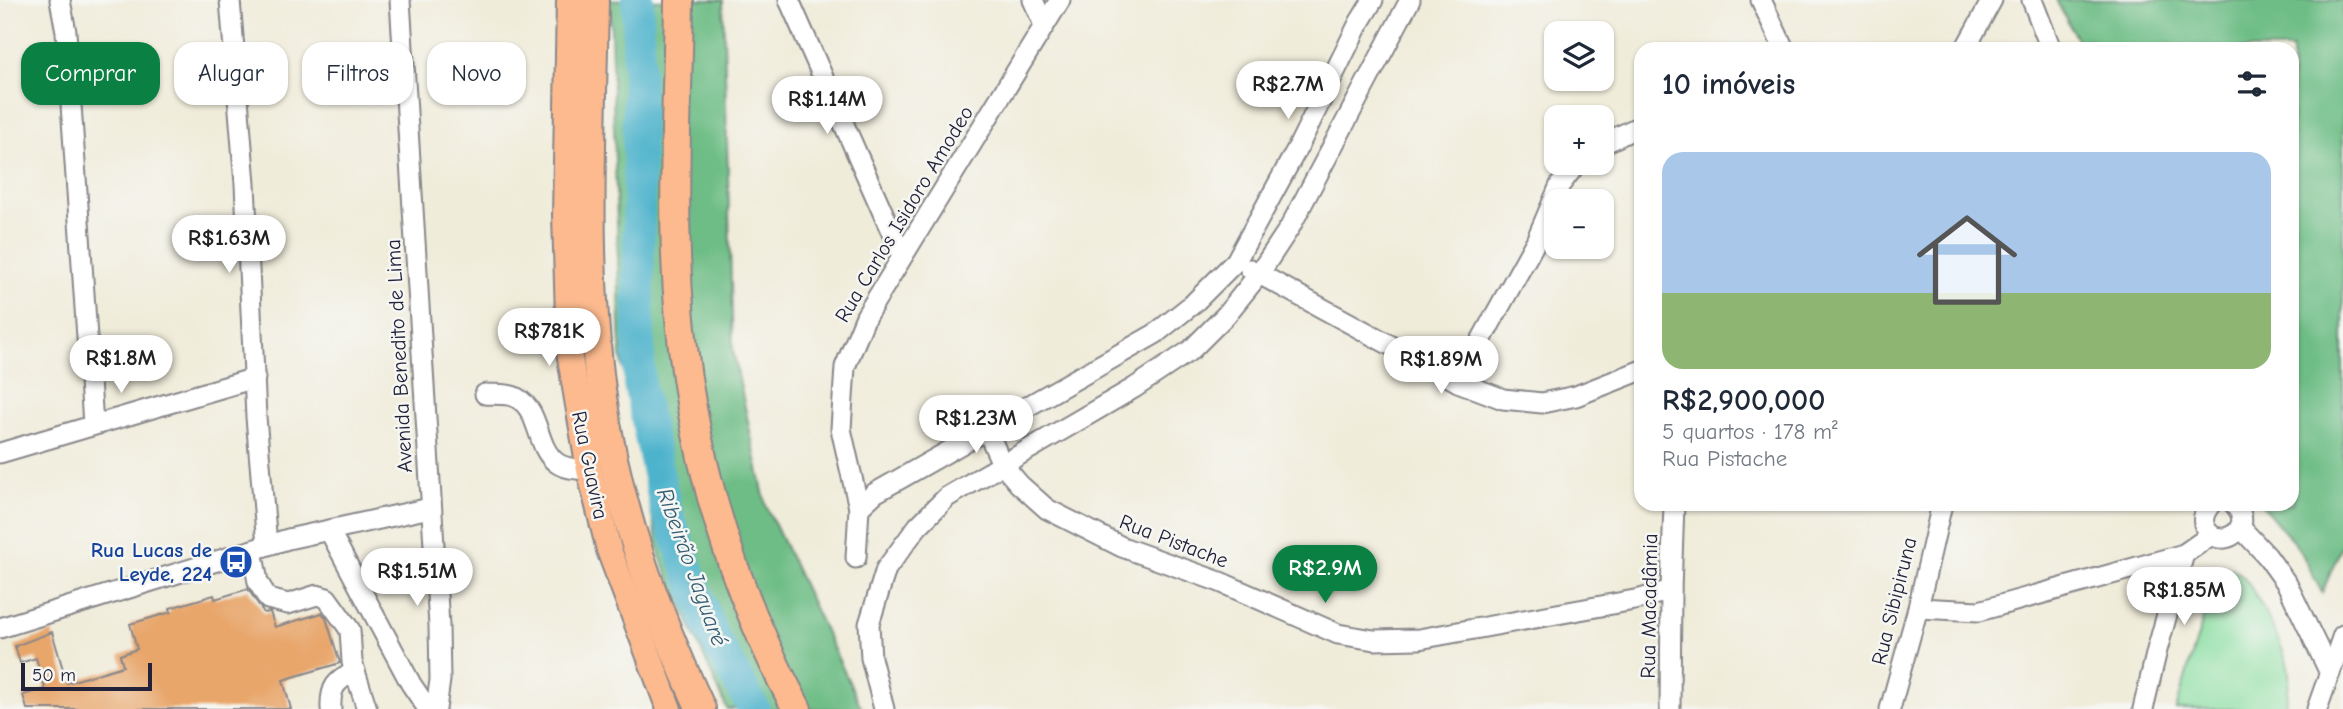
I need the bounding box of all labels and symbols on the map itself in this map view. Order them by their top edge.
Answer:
pin: R$2.7M [1231,61,1345,121]
pin: R$1.14M [762,76,892,136]
street label: Rua Carlos Isidoro Amodeo [830,102,978,326]
pin: R$1.63M [164,216,294,275]
street label: Avenida Benedito de Lima [381,239,417,473]
pin: R$781K [492,308,606,368]
pin: R$1.8M [64,336,178,395]
pin: R$1.89M [1376,336,1506,396]
pin: R$1.23M [911,396,1041,455]
street label: Rua Guavira [567,409,613,521]
water label: Ribeirão Jaguaré [651,484,733,650]
street label: Rua Pistache [1116,509,1232,573]
street label: Rua Macadâmia [1636,533,1662,679]
street label: Rua Sibipiruna [1867,535,1921,667]
place label: Rua Lucas de Leyde, 224 [91,538,212,586]
bus stop icon: Rua Lucas de Leyde, 224 [217,543,255,581]
pin: R$2.9M [1268,546,1382,605]
pin: R$1.51M [352,548,482,608]
pin: R$1.85M [2119,568,2249,627]
scale bar [21,660,152,692]

